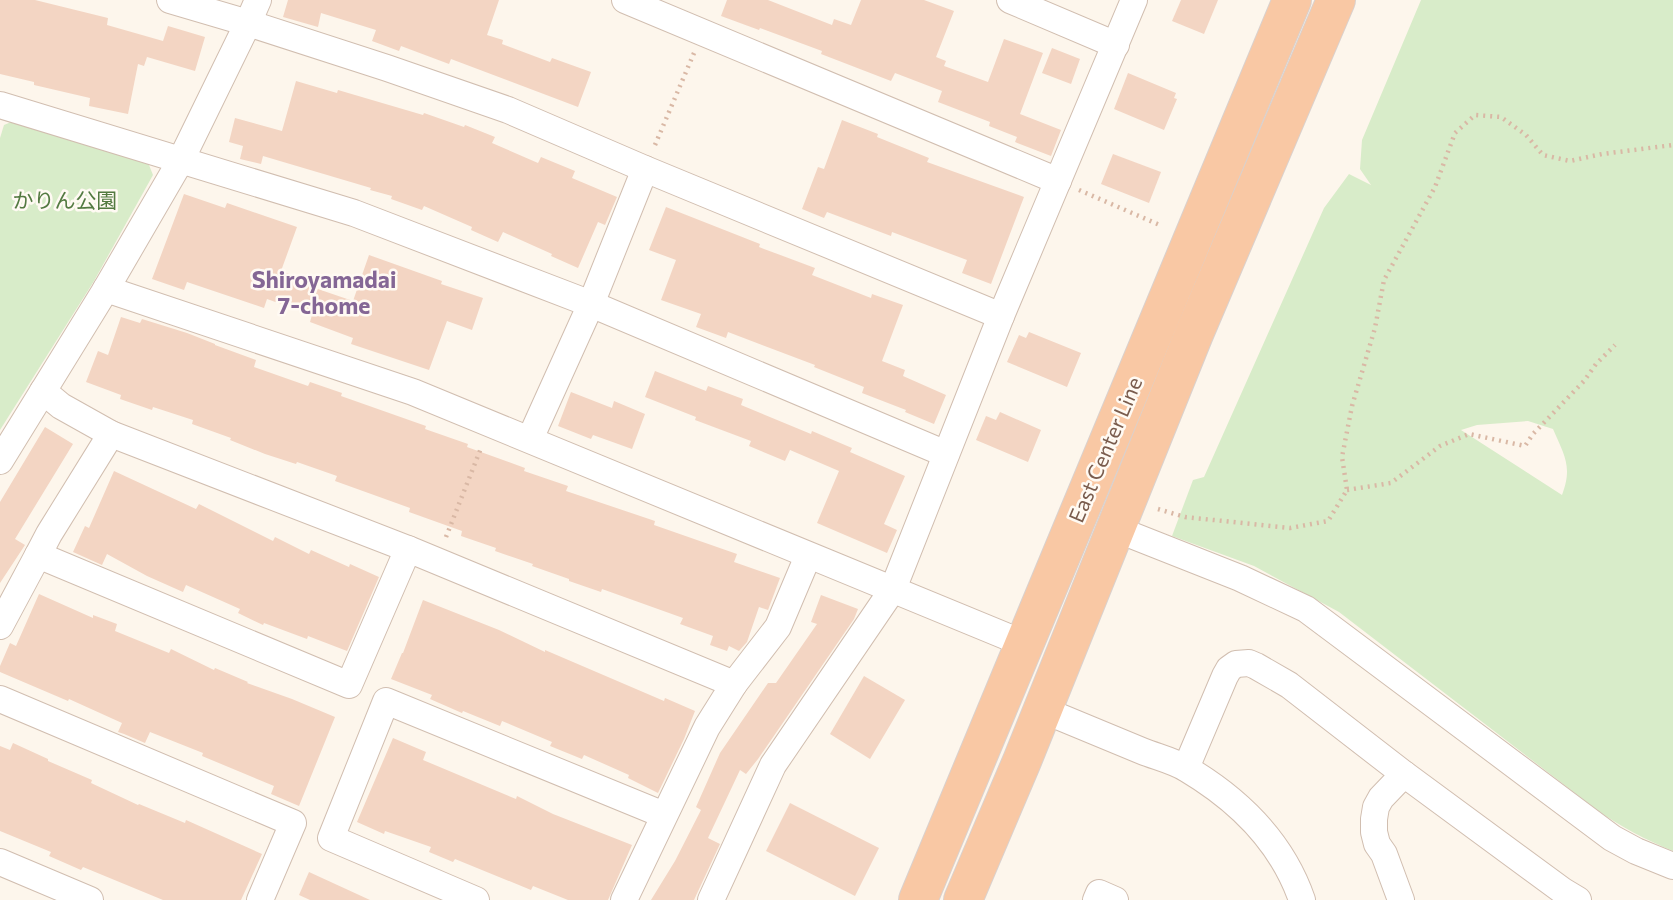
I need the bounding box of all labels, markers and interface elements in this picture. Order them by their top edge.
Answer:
park label: かりん公園 [13,187,118,212]
district label: Shiroyamadai 7-chome [252,265,396,319]
street label: East Center Line [1063,373,1147,526]

